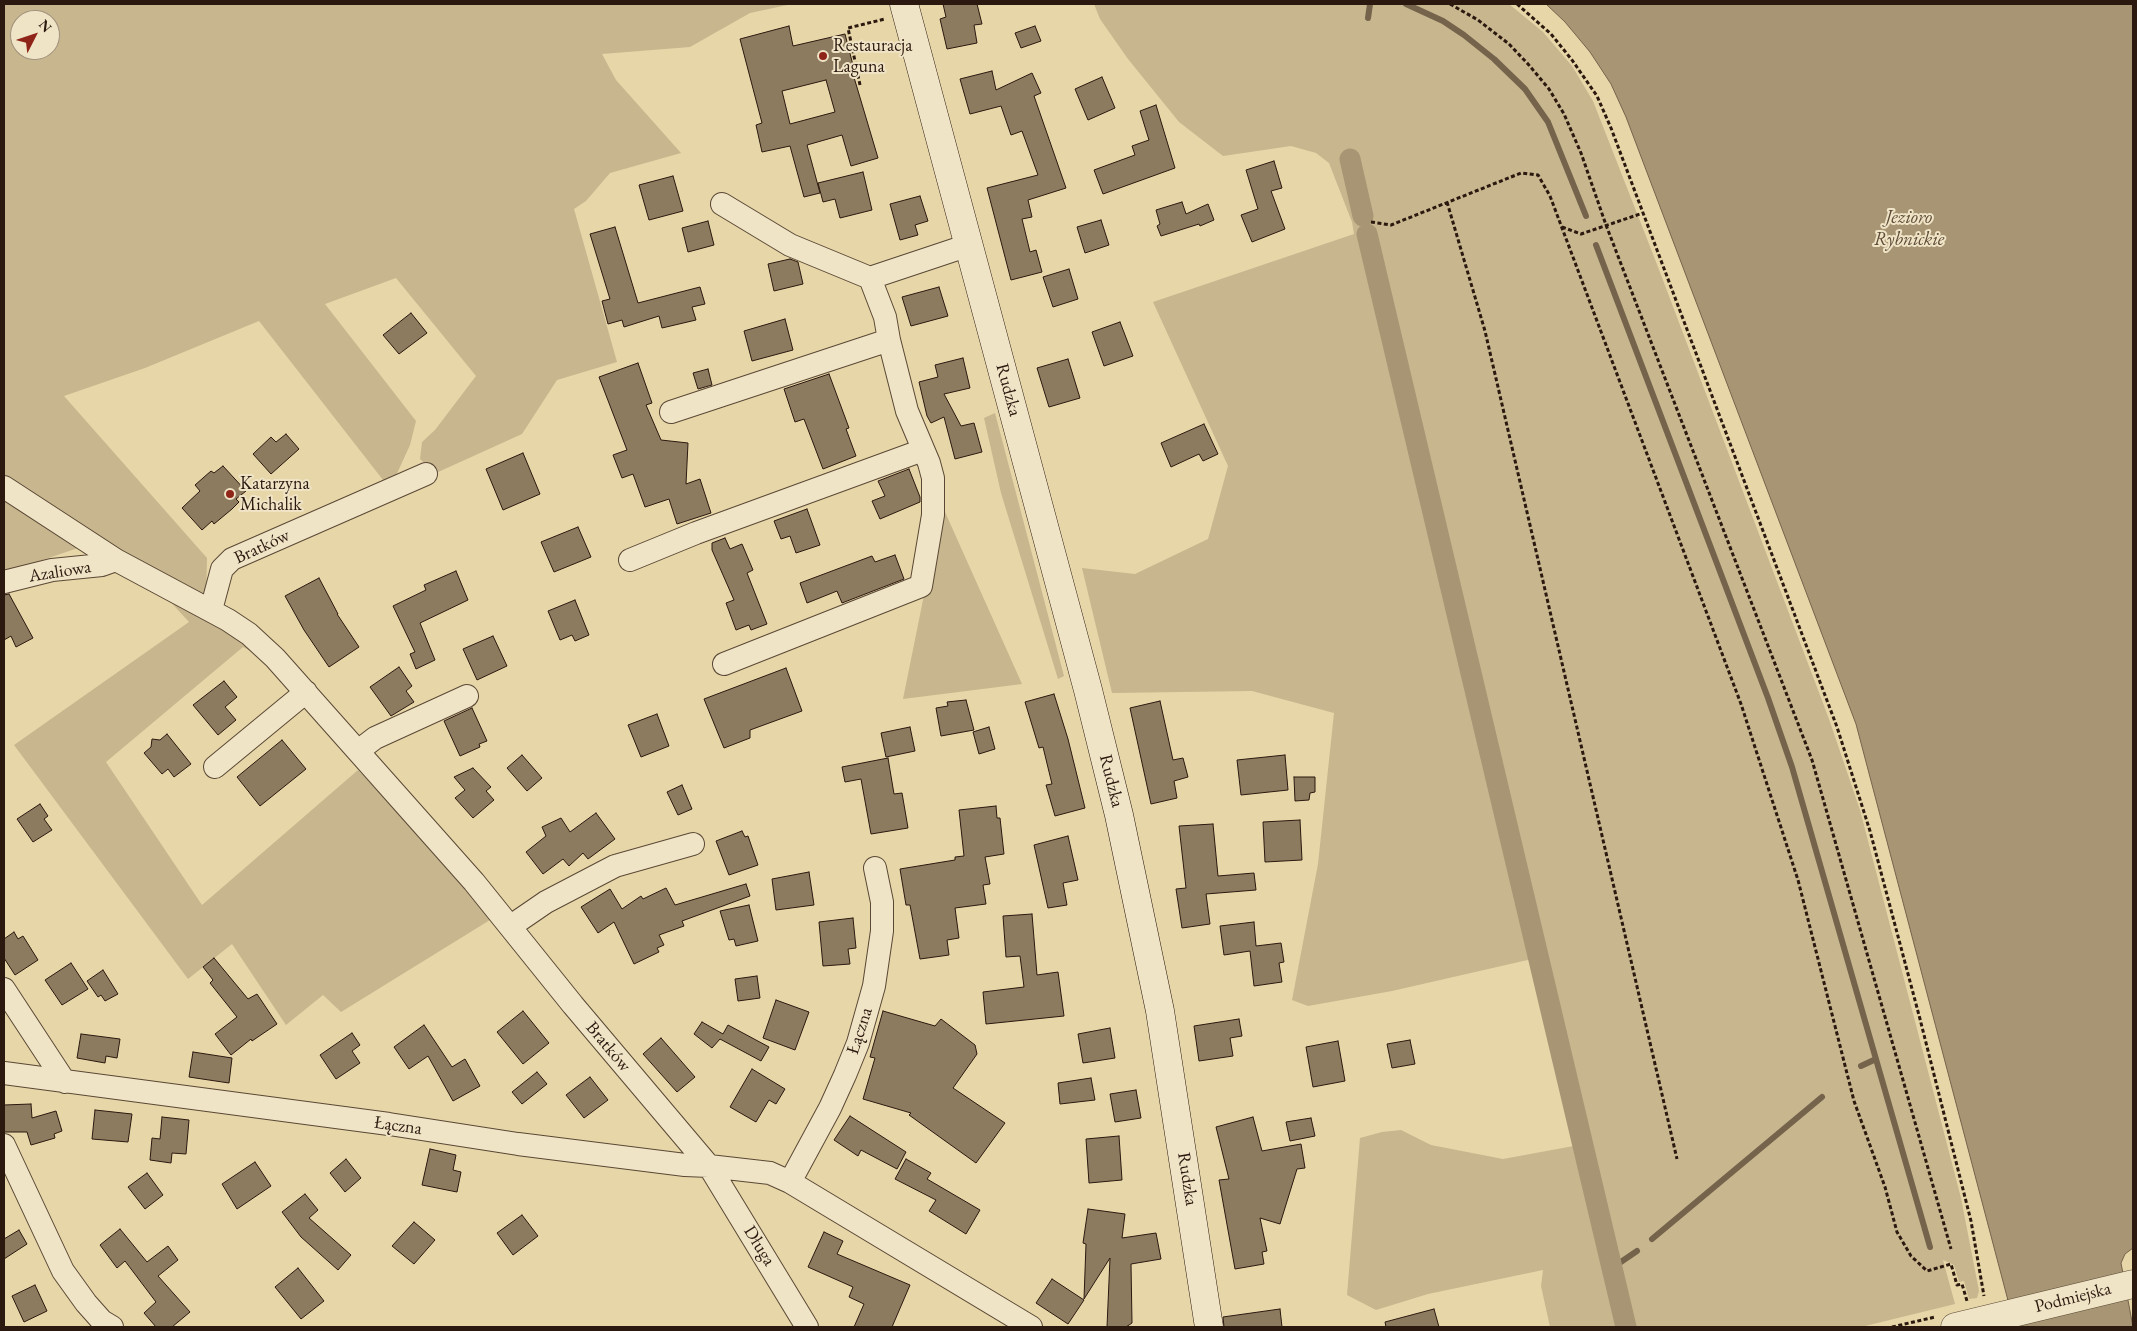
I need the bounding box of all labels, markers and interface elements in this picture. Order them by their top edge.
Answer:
north arrow [10,10,60,60]
text: N [35,16,56,36]
place label: Restauracja Laguna [833,35,912,78]
marker: Restauracja Laguna [817,50,829,62]
water label: Jezioro Rybnickie [1874,207,1944,251]
street label: Rudzka [991,361,1025,419]
place label: Katarzyna Michalik [240,473,310,516]
marker: Katarzyna Michalik [224,488,236,500]
street label: Bratków [231,525,293,569]
street label: Azaliowa [27,556,93,588]
street label: Rudzka [1094,752,1128,810]
street label: Łączna [842,1005,878,1057]
street label: Bratków [581,1018,635,1076]
street label: Łączna [373,1112,423,1140]
street label: Rudzka [1172,1151,1202,1207]
street label: Długa [738,1222,780,1270]
street label: Podmiejska [2033,1278,2113,1318]

